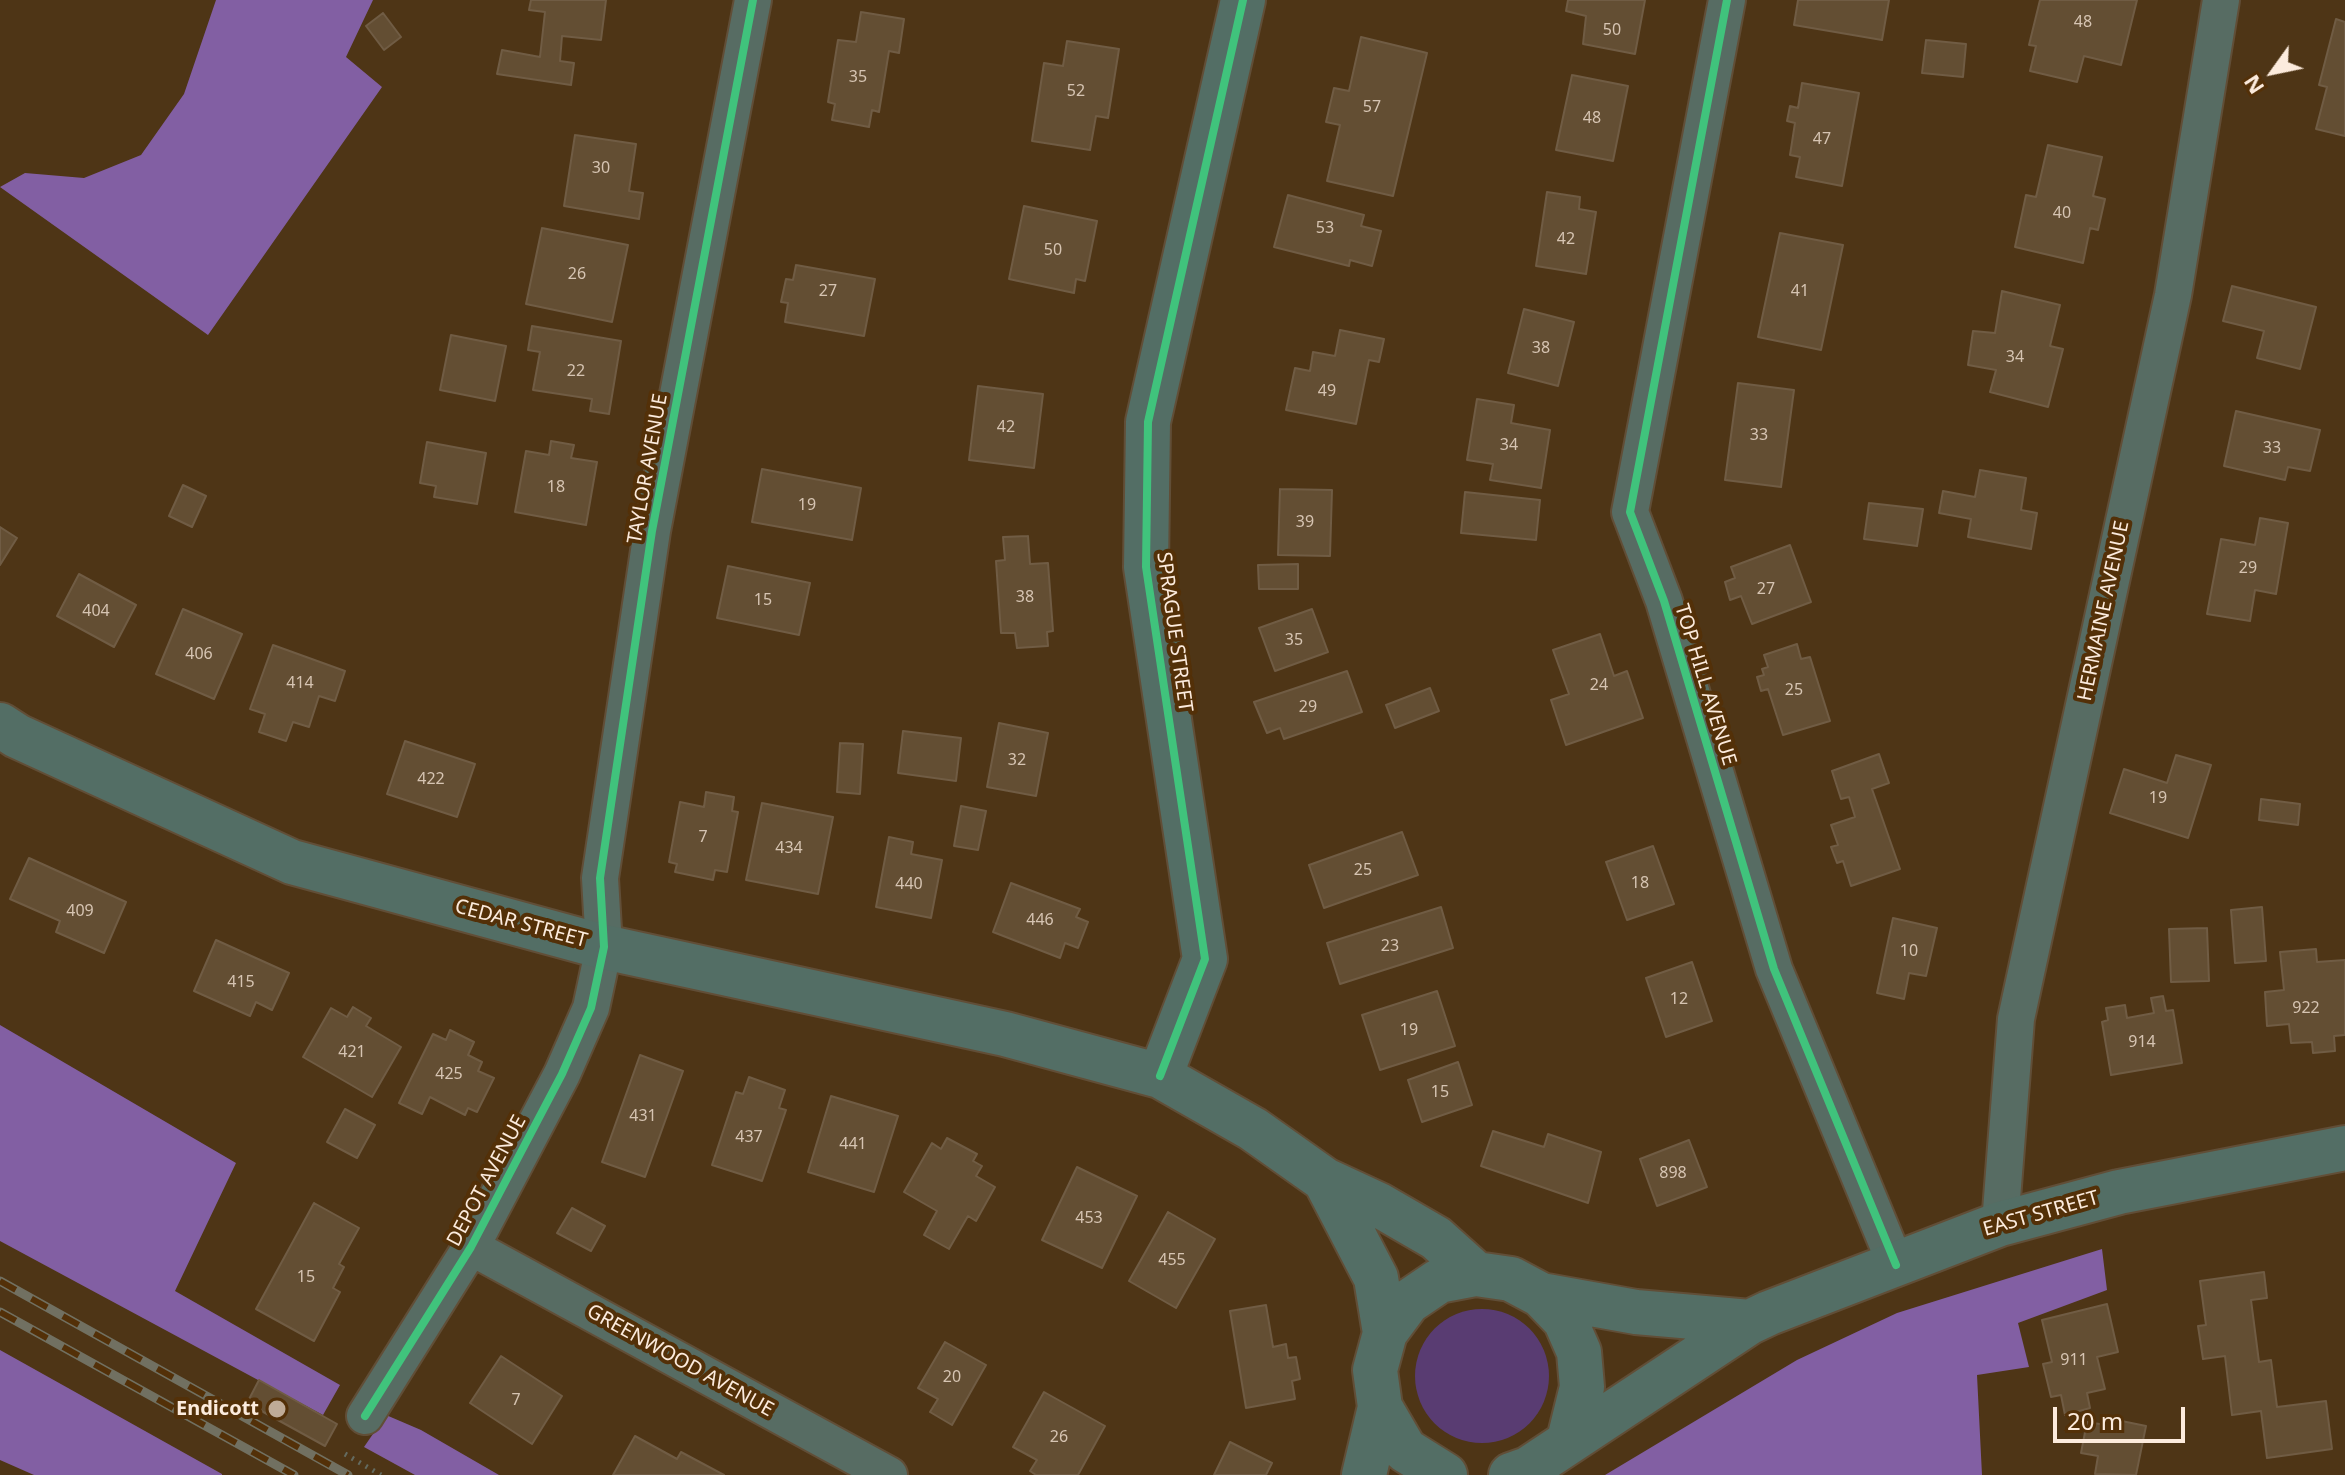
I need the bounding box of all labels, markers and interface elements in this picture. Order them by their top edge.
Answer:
house number: 48 [2074,12,2092,32]
house number: 50 [1603,20,1621,40]
north arrow [2233,32,2313,112]
house number: 35 [849,67,867,87]
text: N [2235,69,2270,101]
house number: 52 [1067,81,1085,101]
house number: 57 [1363,97,1381,117]
house number: 48 [1583,108,1601,128]
house number: 47 [1813,129,1831,149]
house number: 30 [592,158,610,178]
house number: 40 [2053,203,2071,223]
house number: 53 [1316,218,1334,238]
house number: 42 [1557,229,1575,249]
house number: 50 [1044,240,1062,260]
house number: 26 [568,264,586,284]
house number: 27 [819,281,837,301]
house number: 41 [1791,281,1809,301]
house number: 38 [1532,338,1550,358]
house number: 34 [2006,347,2024,367]
house number: 22 [567,361,585,381]
house number: 49 [1318,381,1336,401]
street label: TAYLOR AVENUE [623,392,673,546]
house number: 42 [997,417,1015,437]
house number: 33 [1750,425,1768,445]
house number: 34 [1500,435,1518,455]
house number: 33 [2263,438,2281,458]
house number: 18 [547,477,565,497]
house number: 19 [798,495,816,515]
house number: 39 [1296,512,1314,532]
street label: HERMAINE AVENUE [2073,519,2135,703]
street label: SPRAGUE STREET [1151,550,1197,714]
house number: 29 [2239,558,2257,578]
house number: 27 [1757,579,1775,599]
house number: 38 [1016,587,1034,607]
house number: 15 [754,590,772,610]
house number: 404 [82,601,110,621]
street label: TOP HILL AVENUE [1669,601,1741,769]
house number: 35 [1285,630,1303,650]
house number: 406 [185,644,213,664]
house number: 414 [286,673,314,693]
house number: 24 [1590,675,1608,695]
house number: 25 [1785,680,1803,700]
house number: 29 [1299,697,1317,717]
house number: 32 [1008,750,1026,770]
house number: 422 [417,769,445,789]
house number: 19 [2149,788,2167,808]
house number: 7 [698,827,708,847]
house number: 434 [775,838,803,858]
house number: 25 [1354,860,1372,880]
house number: 18 [1631,873,1649,893]
house number: 440 [895,874,923,894]
street label: CEDAR STREET [452,895,590,953]
house number: 409 [66,901,94,921]
house number: 446 [1026,910,1054,930]
house number: 23 [1381,936,1399,956]
house number: 10 [1900,941,1918,961]
house number: 415 [227,972,255,992]
house number: 12 [1670,989,1688,1009]
house number: 922 [2292,998,2320,1018]
house number: 19 [1400,1020,1418,1040]
house number: 914 [2128,1032,2156,1052]
house number: 421 [338,1042,366,1062]
house number: 425 [435,1064,463,1084]
house number: 15 [1431,1082,1449,1102]
house number: 431 [629,1106,657,1126]
street label: DEPOT AVENUE [442,1111,532,1251]
house number: 437 [735,1127,763,1147]
house number: 441 [839,1134,867,1154]
house number: 898 [1659,1163,1687,1183]
street label: EAST STREET [1980,1186,2102,1242]
house number: 453 [1075,1208,1103,1228]
house number: 455 [1158,1250,1186,1270]
house number: 15 [297,1267,315,1287]
street label: GREENWOOD AVENUE [582,1300,778,1422]
house number: 911 [2060,1350,2088,1370]
house number: 20 [943,1367,961,1387]
house number: 7 [511,1390,521,1410]
scale bar [2057,1391,2189,1441]
place label: Endicott [176,1397,259,1421]
marker: Endicott [266,1398,288,1420]
text: 20 m [2067,1404,2123,1437]
house number: 26 [1050,1427,1068,1447]

